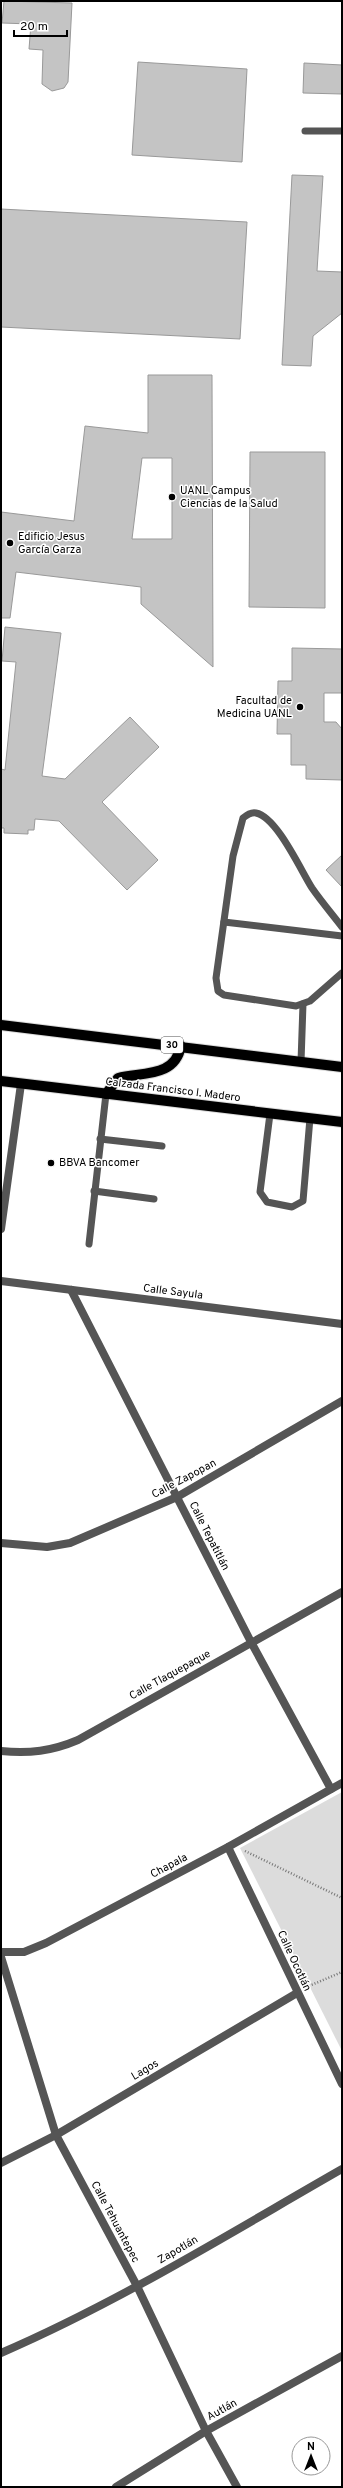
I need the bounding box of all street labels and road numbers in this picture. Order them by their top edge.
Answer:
road number: 30 [161,1037,183,1053]
street label: Calzada Francisco I. Madero [105,1075,241,1105]
street label: Calle Sayula [142,1281,204,1303]
street label: Calle Zapopan [149,1456,219,1502]
street label: Calle Tepatitlán [186,1499,232,1573]
street label: Calle Tlaquepaque [127,1647,213,1703]
street label: Chapala [148,1850,190,1882]
street label: Calle Ocotlán [274,1928,314,1994]
street label: Lagos [129,2056,161,2084]
street label: Calle Tehuantepec [88,2179,142,2265]
street label: Zapotlán [155,2233,201,2267]
street label: Autlán [204,2396,240,2424]

